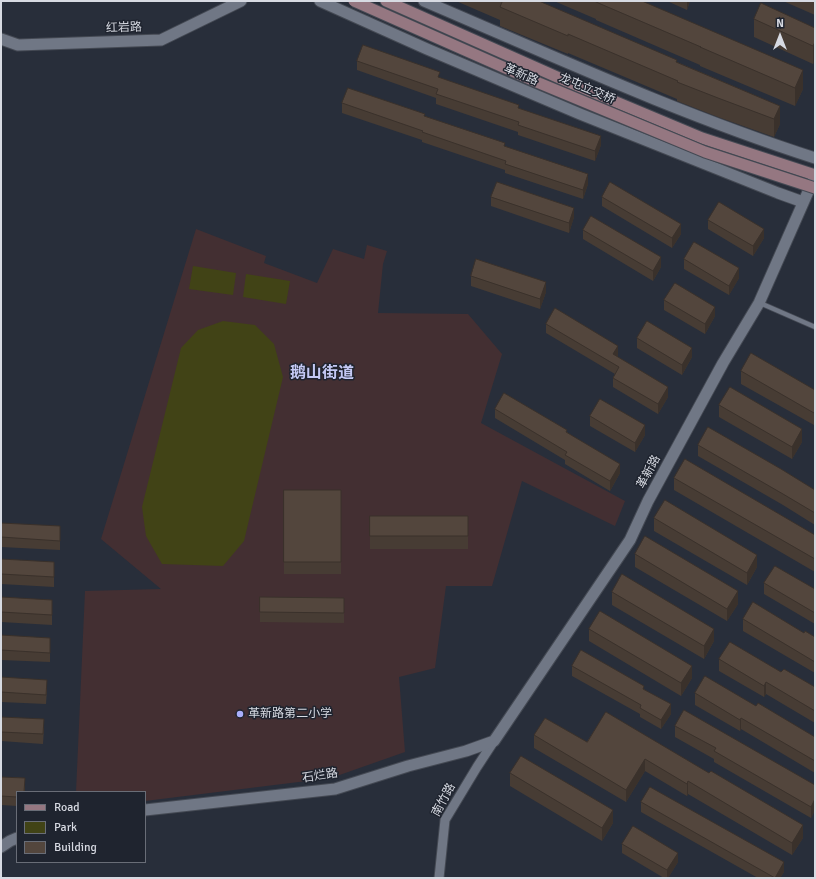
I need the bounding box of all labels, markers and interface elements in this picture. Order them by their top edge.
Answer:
north arrow [760,16,800,56]
text: N [776,17,784,30]
street label: 红岩路 [106,20,142,36]
street label: 革新路 [502,61,540,89]
street label: 龙屯立交桥 [557,71,617,107]
district label: 鹅山街道 [290,364,354,384]
street label: 革新路 [634,453,664,491]
place label: 革新路第二小学 [248,707,332,721]
marker: 革新路第二小学 [235,709,245,719]
street label: 石烂路 [301,766,339,786]
street label: 南竹路 [429,781,459,819]
legend [16,791,146,863]
text: Road [54,800,80,815]
text: Park [54,820,77,835]
text: Building [54,840,97,855]

